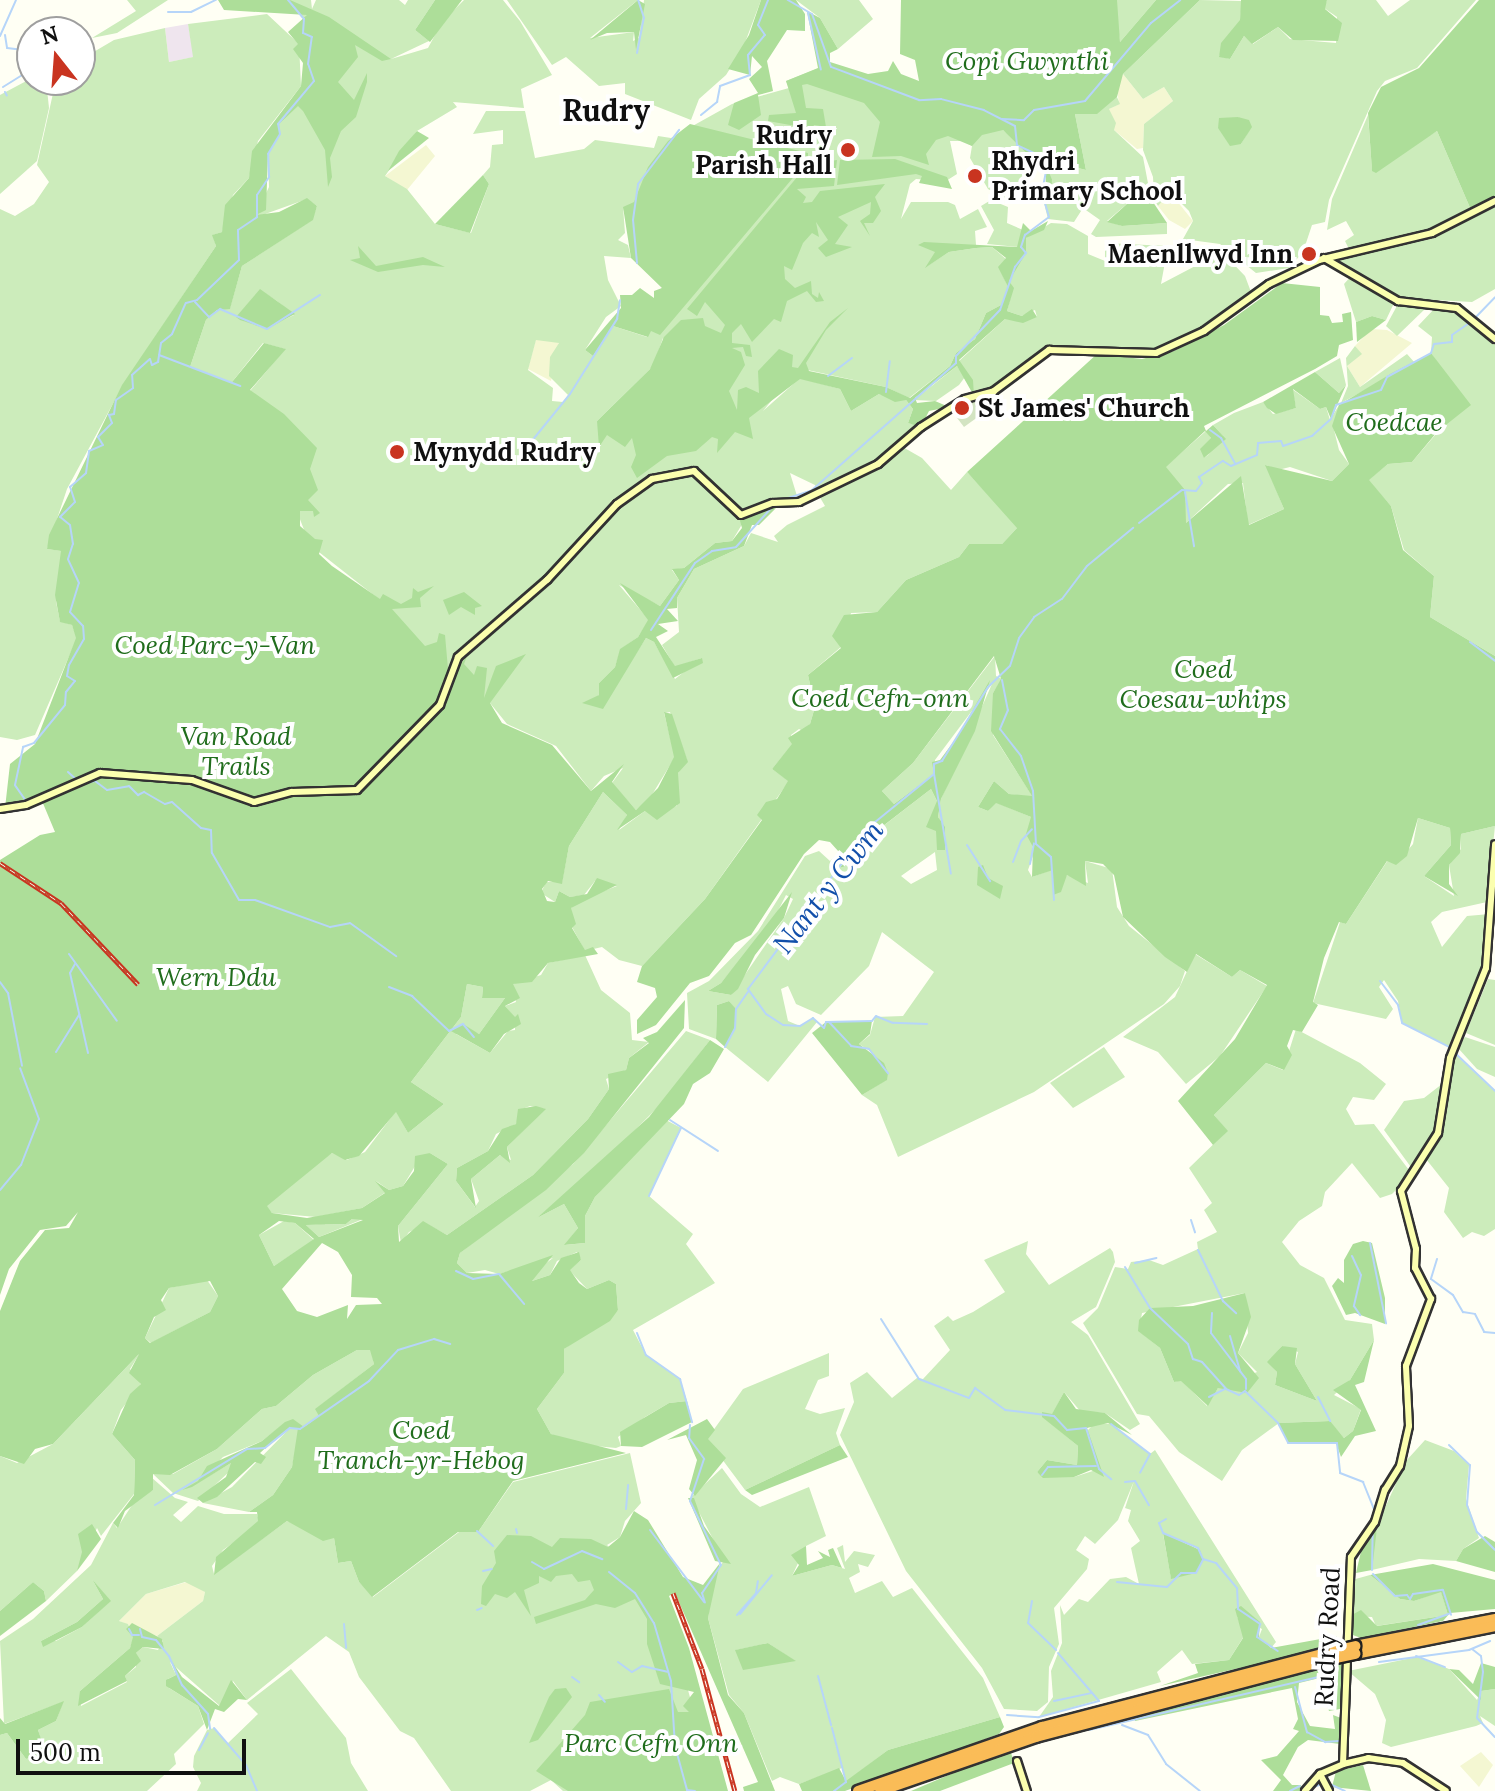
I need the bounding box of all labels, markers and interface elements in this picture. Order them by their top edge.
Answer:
north arrow [16,16,96,96]
text: N [37,19,62,51]
park label: Copi Gwynthi [945,45,1109,77]
district label: Rudry [562,92,650,128]
place label: Rudry Parish Hall [695,119,832,180]
marker: Rudry Parish Hall [839,141,857,159]
place label: Rhydri Primary School [991,145,1183,206]
marker: Rhydri Primary School [966,167,984,185]
place label: Maenllwyd Inn [1107,238,1293,270]
marker: Maenllwyd Inn [1300,245,1318,263]
place label: St James' Church [978,392,1190,424]
marker: St James' Church [953,399,971,417]
park label: Coedcae [1345,406,1443,438]
place label: Mynydd Rudry [413,436,596,468]
marker: Mynydd Rudry [388,443,406,461]
park label: Coed Parc-y-Van [114,629,316,661]
park label: Coed Coesau-whips [1119,653,1287,714]
park label: Coed Cefn-onn [791,682,969,714]
park label: Van Road Trails [181,720,291,782]
water label: Nant y Cwm [766,814,890,960]
park label: Wern Ddu [156,961,276,993]
park label: Coed Tranch-yr-Hebog [317,1414,525,1476]
street label: Rudry Road [1308,1566,1346,1708]
scale bar [20,1723,250,1773]
park label: Parc Cefn Onn [564,1727,738,1759]
text: 500 m [30,1737,101,1768]

